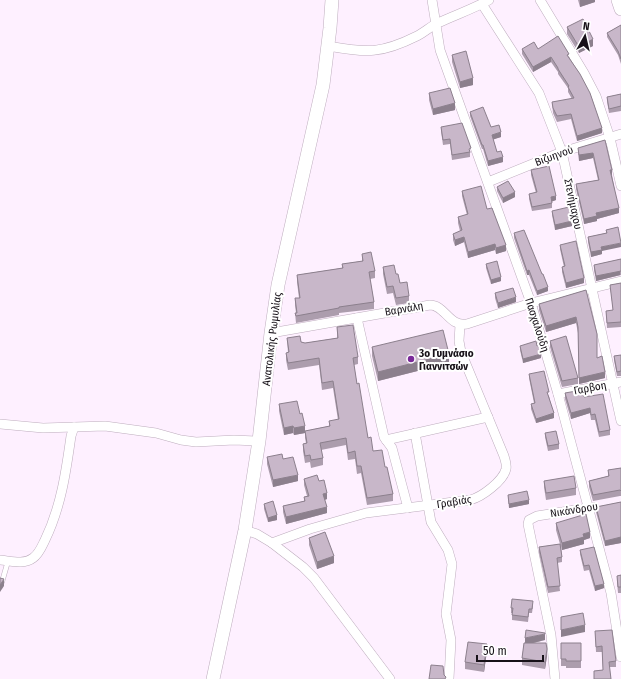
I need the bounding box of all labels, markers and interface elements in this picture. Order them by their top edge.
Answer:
north arrow [565,16,605,56]
text: N [582,20,590,33]
street label: Βιζυηνού [533,143,575,169]
street label: Στενήμαχου [561,177,585,231]
street label: Ανατολικής Ρωμυλίας [260,291,284,387]
street label: Πασχαλούδη [522,296,552,354]
street label: Βαρνάλη [384,299,424,319]
place label: 3ο Γυμνάσιο Γιαννιτσών [418,347,474,373]
marker: 3ο Γυμνάσιο Γιαννιτσών [406,354,416,364]
street label: Γαρβοη [572,378,608,398]
street label: Γραβιάς [436,493,473,511]
street label: Νικάνδρου [549,500,599,520]
scale bar [477,637,543,663]
text: 50 m [483,644,507,658]

